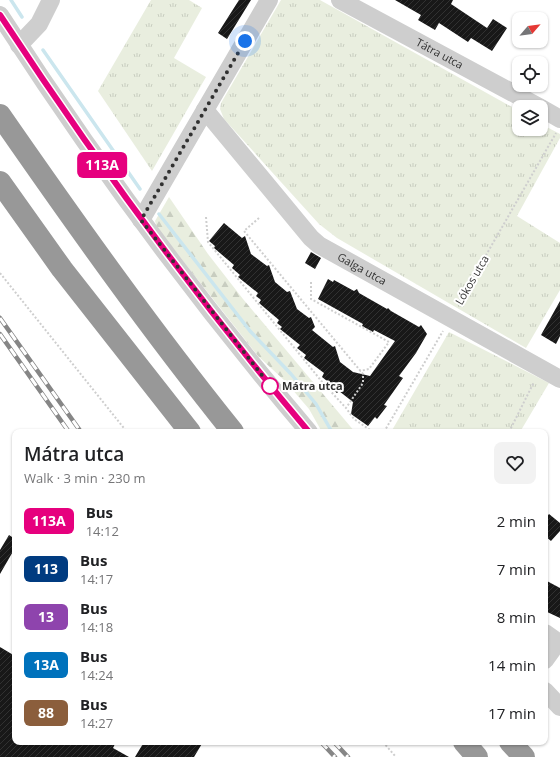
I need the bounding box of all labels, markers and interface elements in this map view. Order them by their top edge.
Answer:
north arrow [512,12,548,48]
map controls [512,12,548,136]
your location [235,31,255,51]
street label: Tátra utca [413,34,466,72]
button: locate [512,56,548,92]
button: layers [512,100,548,136]
line badge: 113A [74,152,130,178]
text: 113A [85,155,119,174]
street label: Galga utca [335,249,389,288]
street label: Lókos utca [451,252,492,307]
marker: Mátra utca [261,377,279,395]
place label: Mátra utca [282,378,343,393]
text: Mátra utca [24,441,124,467]
button: heart [494,442,536,484]
text: Walk · 3 min · 230 m [24,469,146,487]
text: Bus [86,502,113,522]
text: 113A [32,511,66,530]
text: 2 min [497,511,536,531]
text: 14:12 [86,522,119,540]
text: Bus [80,550,107,570]
text: 113 [34,559,58,578]
text: 7 min [497,559,536,579]
text: 14:17 [80,570,113,588]
text: Bus [80,598,107,618]
text: 13 [38,607,54,626]
text: 8 min [497,607,536,627]
text: 14:18 [80,618,113,636]
text: Bus [80,646,107,666]
text: 13A [33,655,59,674]
text: 14 min [488,655,536,675]
text: 14:24 [80,666,113,684]
text: Bus [80,694,107,714]
text: 88 [38,703,54,722]
text: 17 min [488,703,536,723]
text: 14:27 [80,714,113,732]

